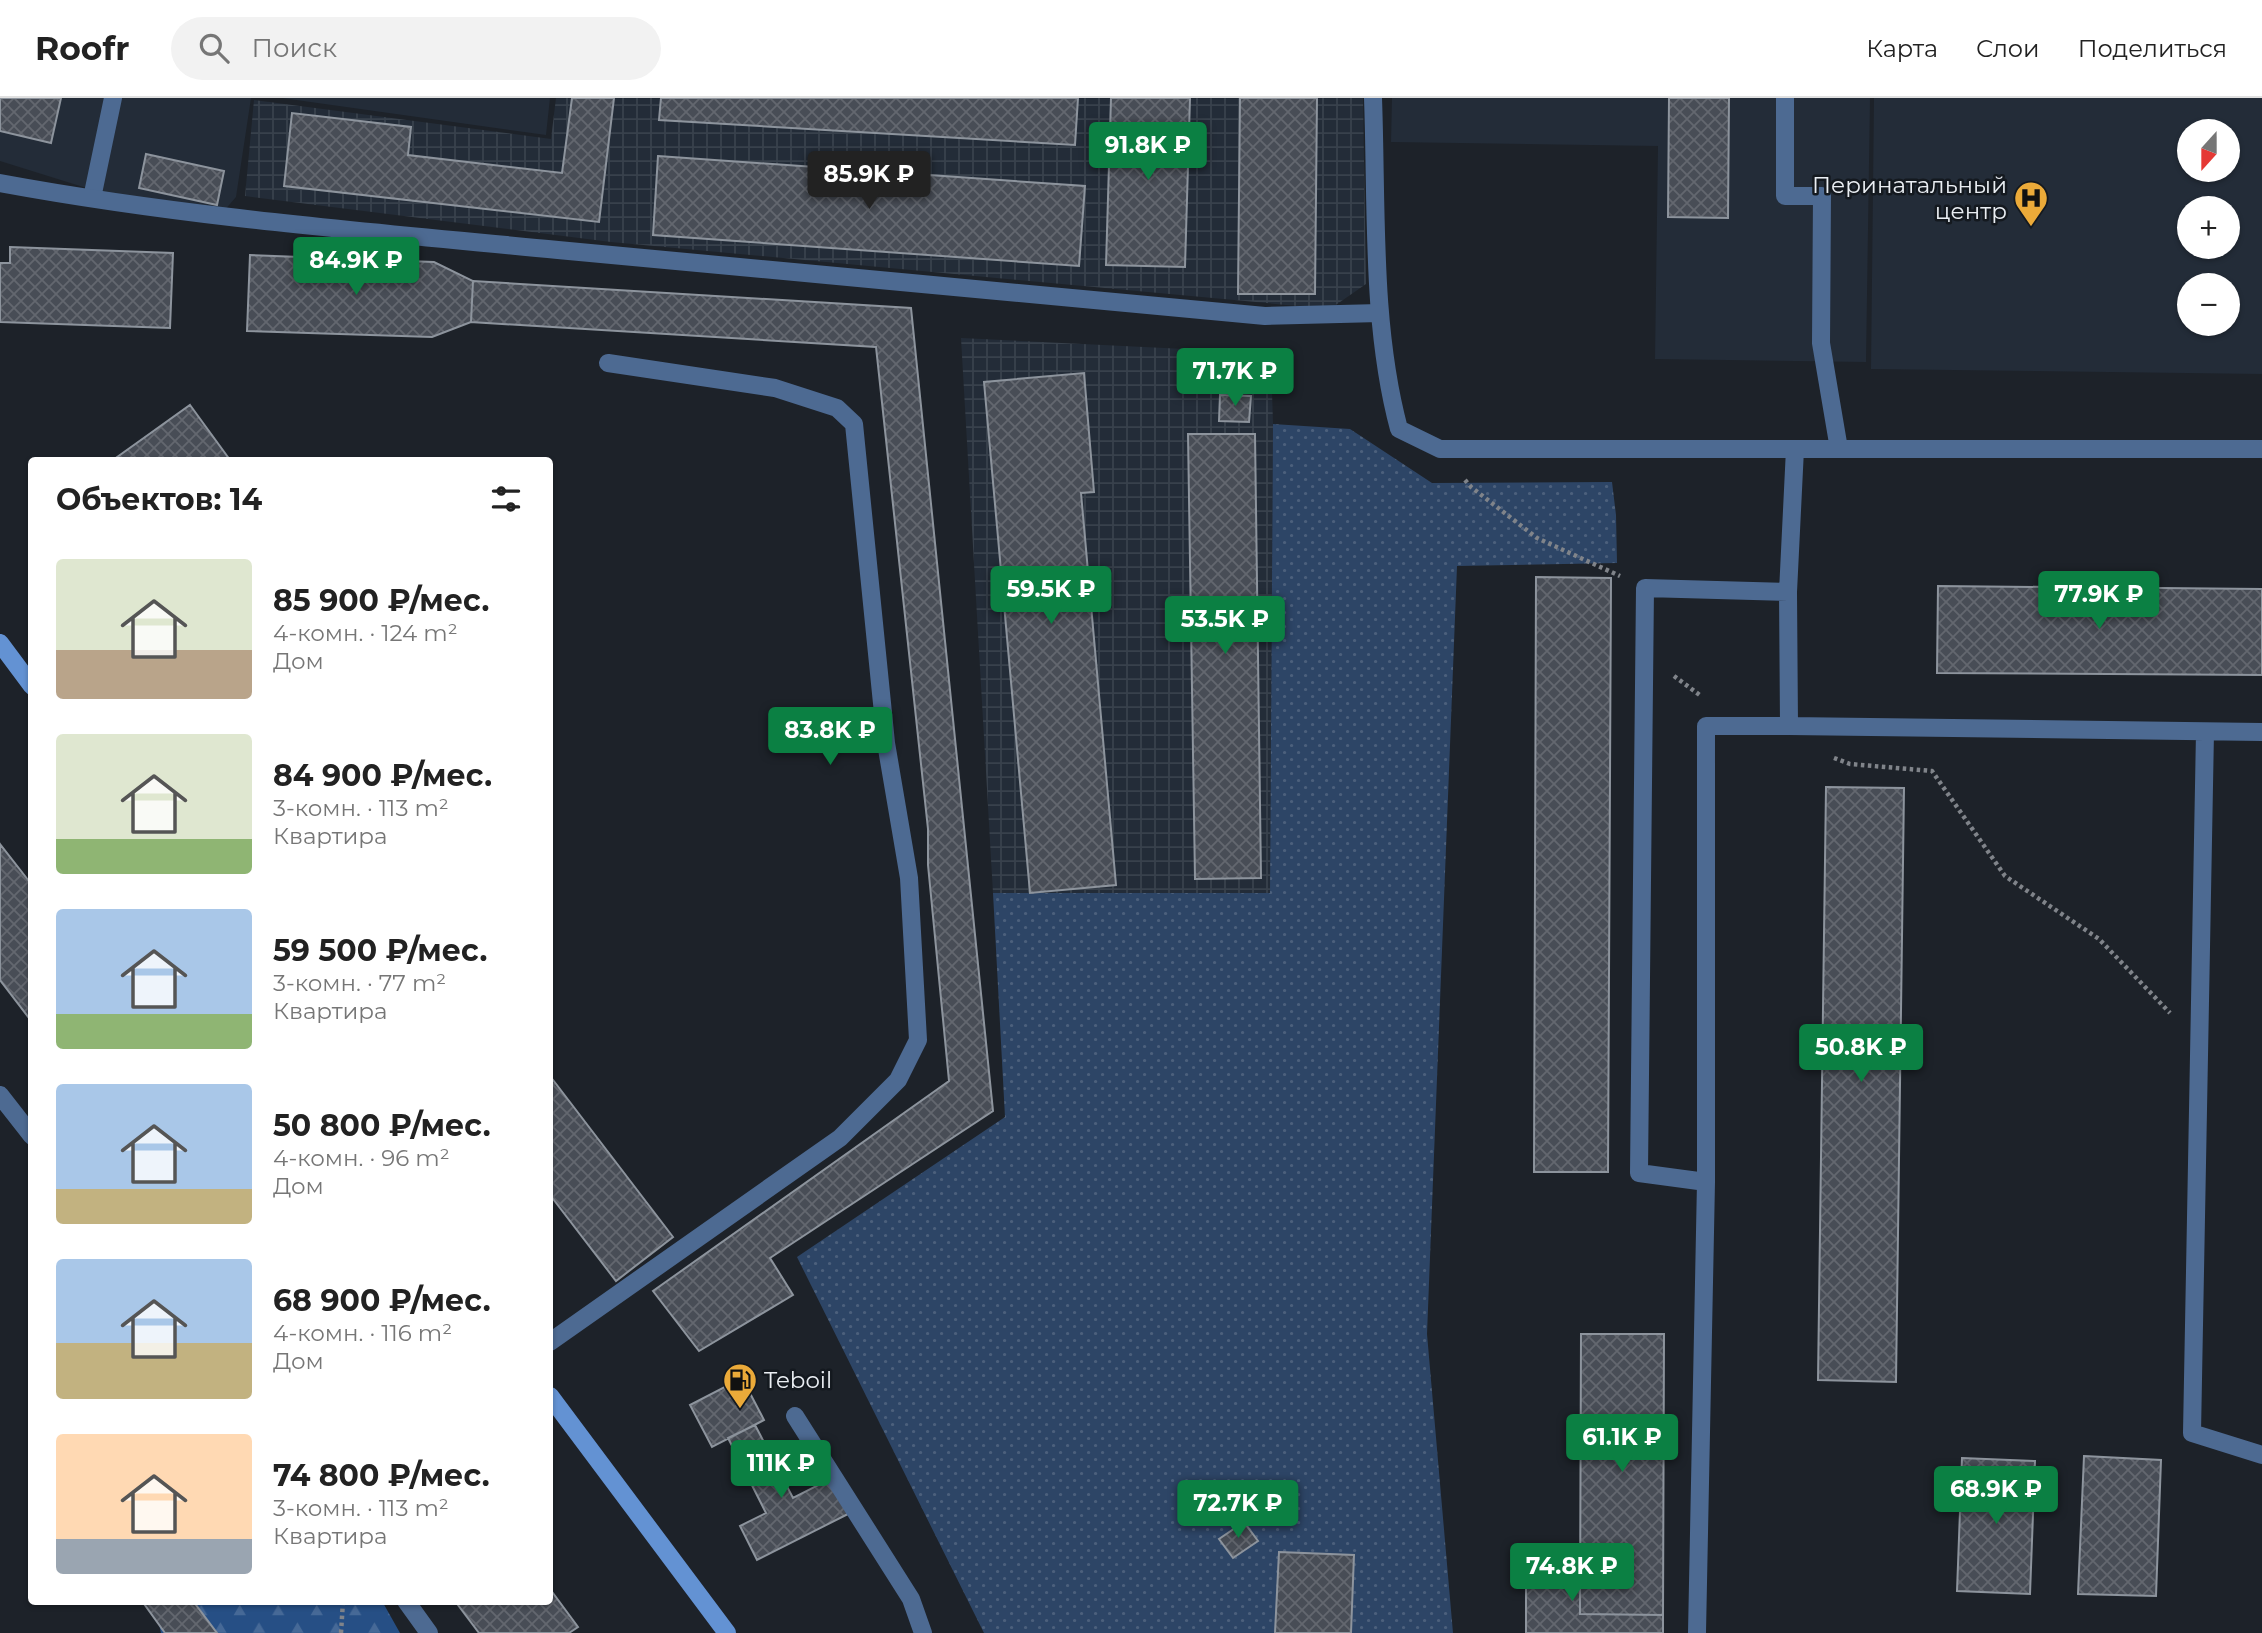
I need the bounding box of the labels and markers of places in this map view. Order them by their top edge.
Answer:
pin: 91.8K ₽ [1083,122,1213,182]
pin: 85.9K ₽ [804,152,934,211]
place label: Перинатальный центр [1812,171,2007,225]
hospital icon: Перинатальный центр [2012,179,2050,228]
pin: 84.9K ₽ [291,238,421,297]
pin: 71.7K ₽ [1170,348,1300,408]
pin: 59.5K ₽ [986,566,1116,626]
pin: 77.9K ₽ [2034,572,2164,631]
pin: 53.5K ₽ [1160,596,1290,656]
pin: 83.8K ₽ [765,708,895,767]
pin: 50.8K ₽ [1796,1024,1926,1084]
fuel station icon: Teboil [721,1361,759,1410]
place label: Teboil [764,1366,832,1394]
pin: 61.1K ₽ [1557,1414,1687,1474]
pin: 111K ₽ [724,1440,838,1500]
pin: 68.9K ₽ [1931,1466,2061,1526]
pin: 72.7K ₽ [1173,1480,1303,1540]
pin: 74.8K ₽ [1507,1544,1637,1603]

